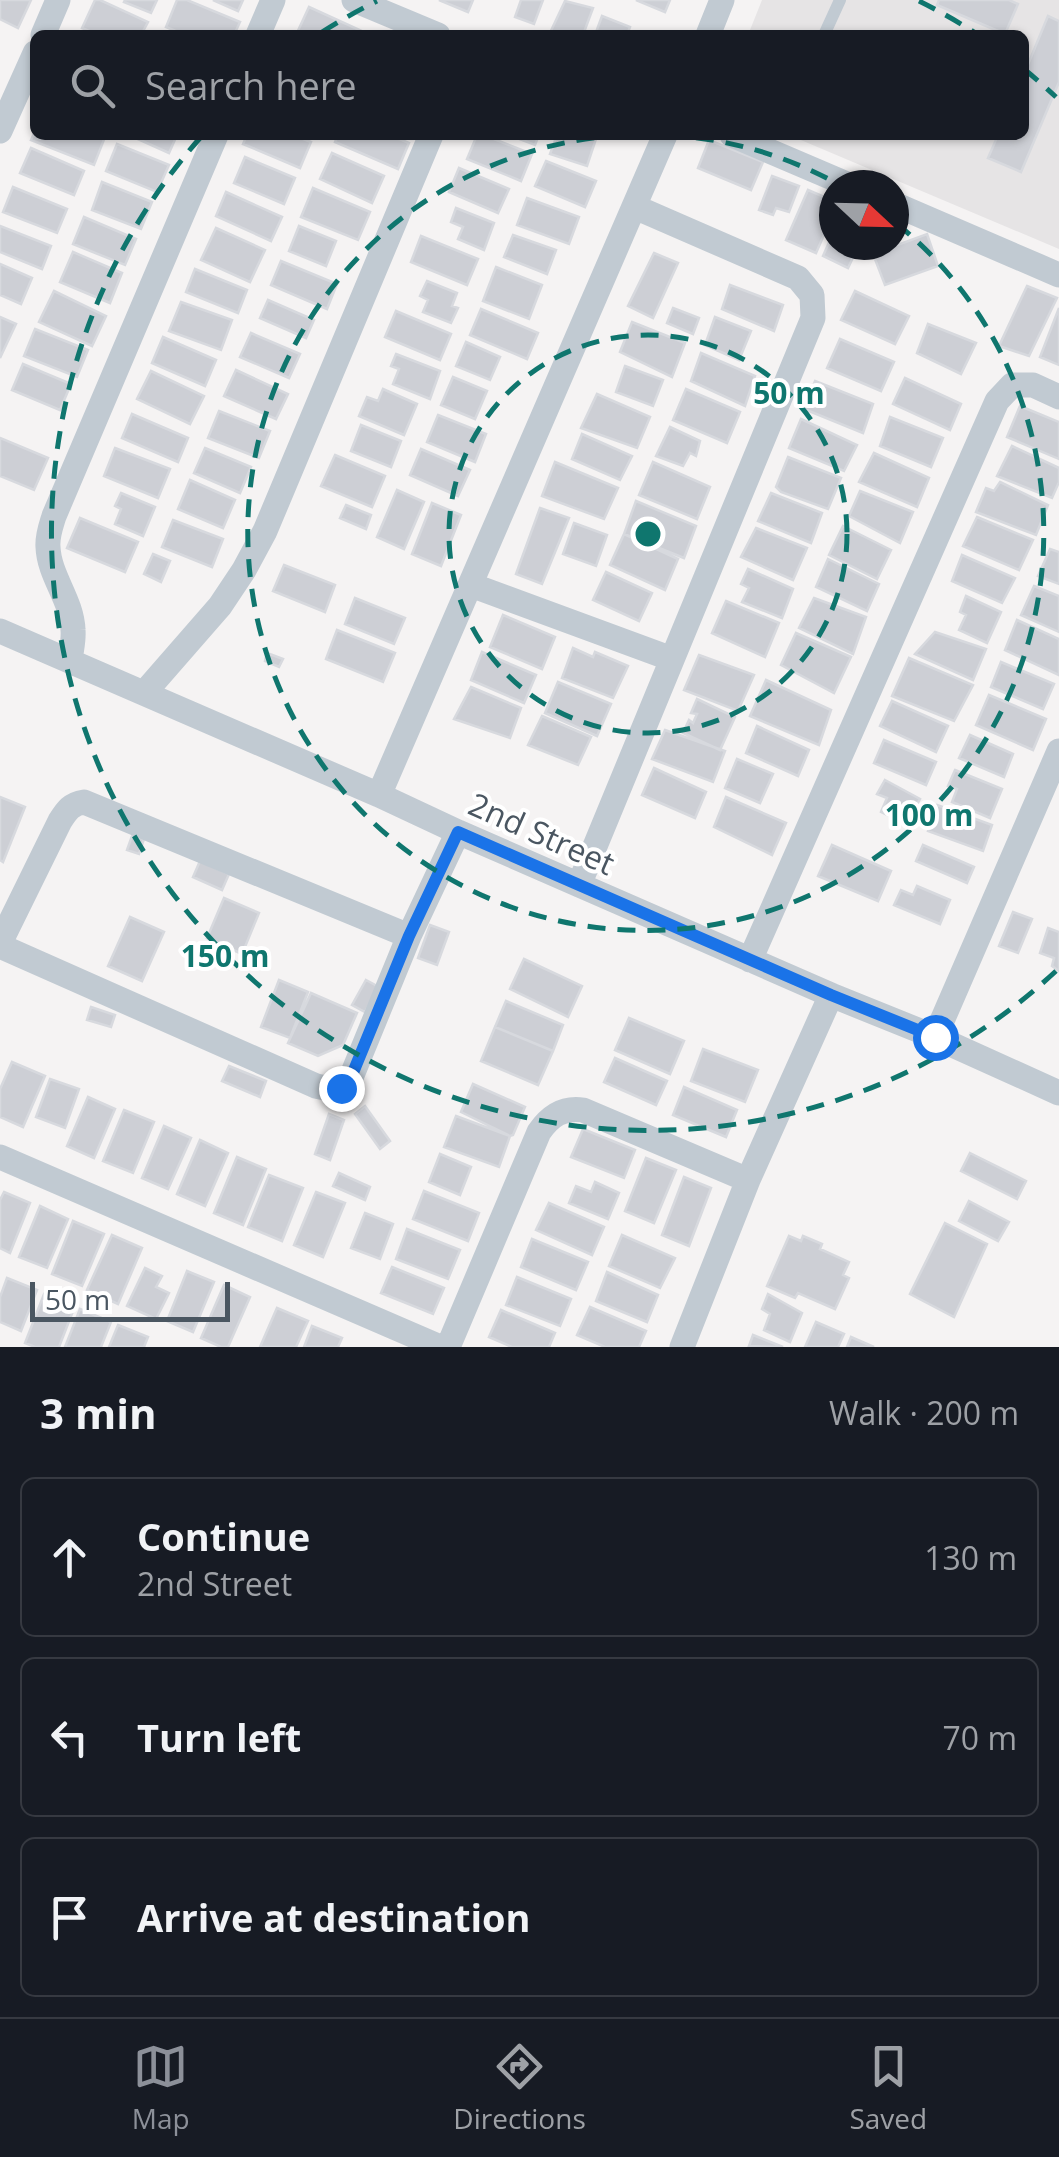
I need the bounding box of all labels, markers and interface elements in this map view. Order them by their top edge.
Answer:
search box [30,30,1029,140]
icon: search [65,58,120,113]
text: Search here [145,59,357,111]
north arrow [819,170,909,260]
text: 50 m [753,372,825,413]
centre of rings [630,516,666,552]
street label: 2nd Street [462,782,622,884]
text: 100 m [885,794,973,835]
text: 150 m [181,935,269,976]
route start [913,1015,959,1061]
route end [319,1066,365,1112]
scale bar [30,1277,230,1322]
text: 50 m [45,1280,110,1318]
text: 3 min [40,1384,157,1441]
text: Walk · 200 m [829,1391,1019,1434]
text: Continue [137,1510,310,1562]
icon: ahead [42,1530,97,1585]
text: 130 m [924,1536,1017,1579]
text: 2nd Street [137,1562,292,1605]
icon: left [42,1710,97,1765]
text: Turn left [137,1711,301,1763]
text: 70 m [942,1716,1017,1759]
icon: arrive [42,1890,97,1945]
text: Arrive at destination [137,1891,531,1943]
tab: Map [132,2039,190,2137]
tab: Directions [453,2039,586,2137]
tab: Saved [849,2039,927,2137]

